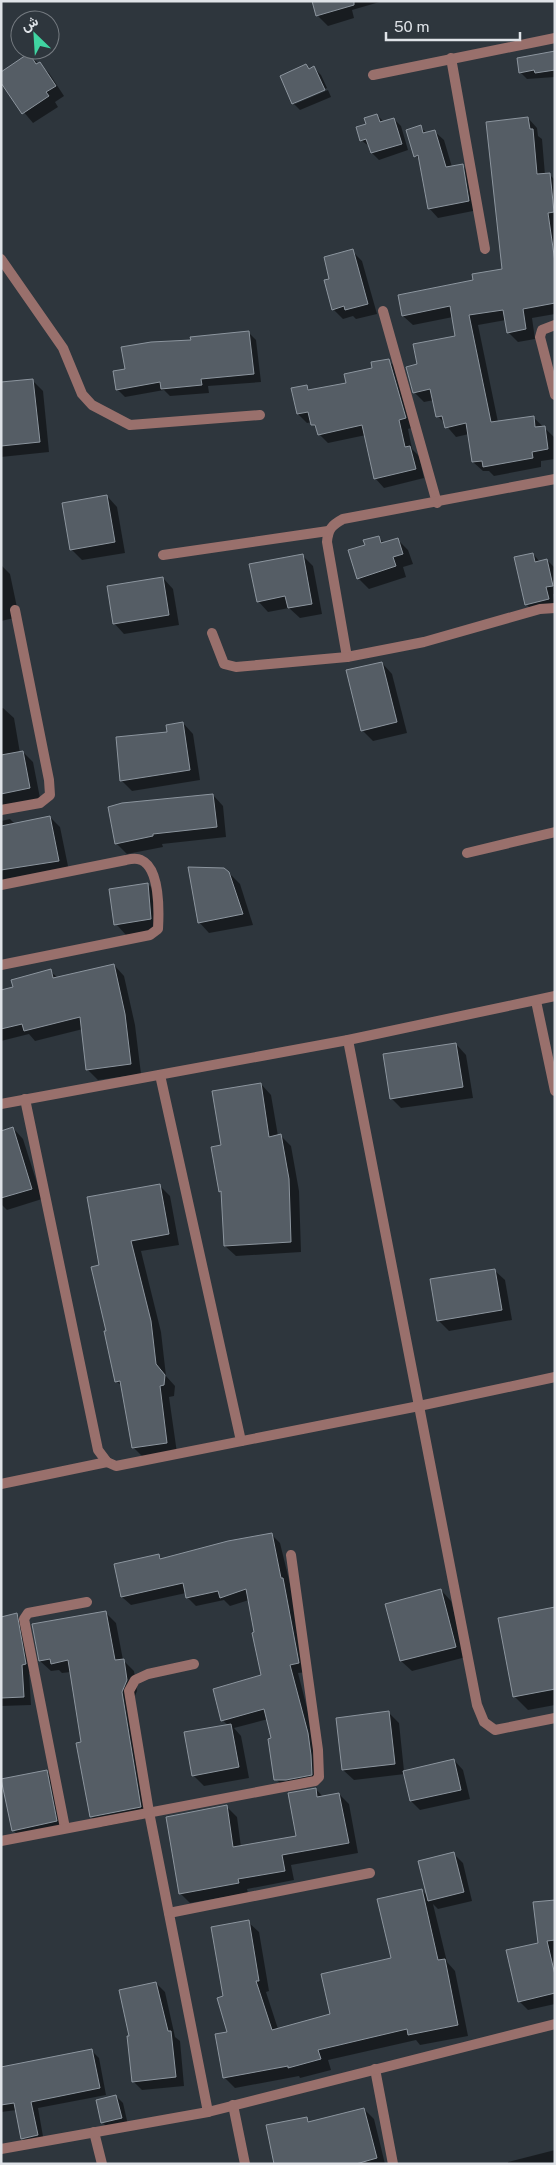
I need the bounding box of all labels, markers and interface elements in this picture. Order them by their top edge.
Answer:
north arrow [10,10,60,60]
scale bar [386,10,520,42]
text: ش [18,12,41,35]
text: 50 m [394,18,429,35]

